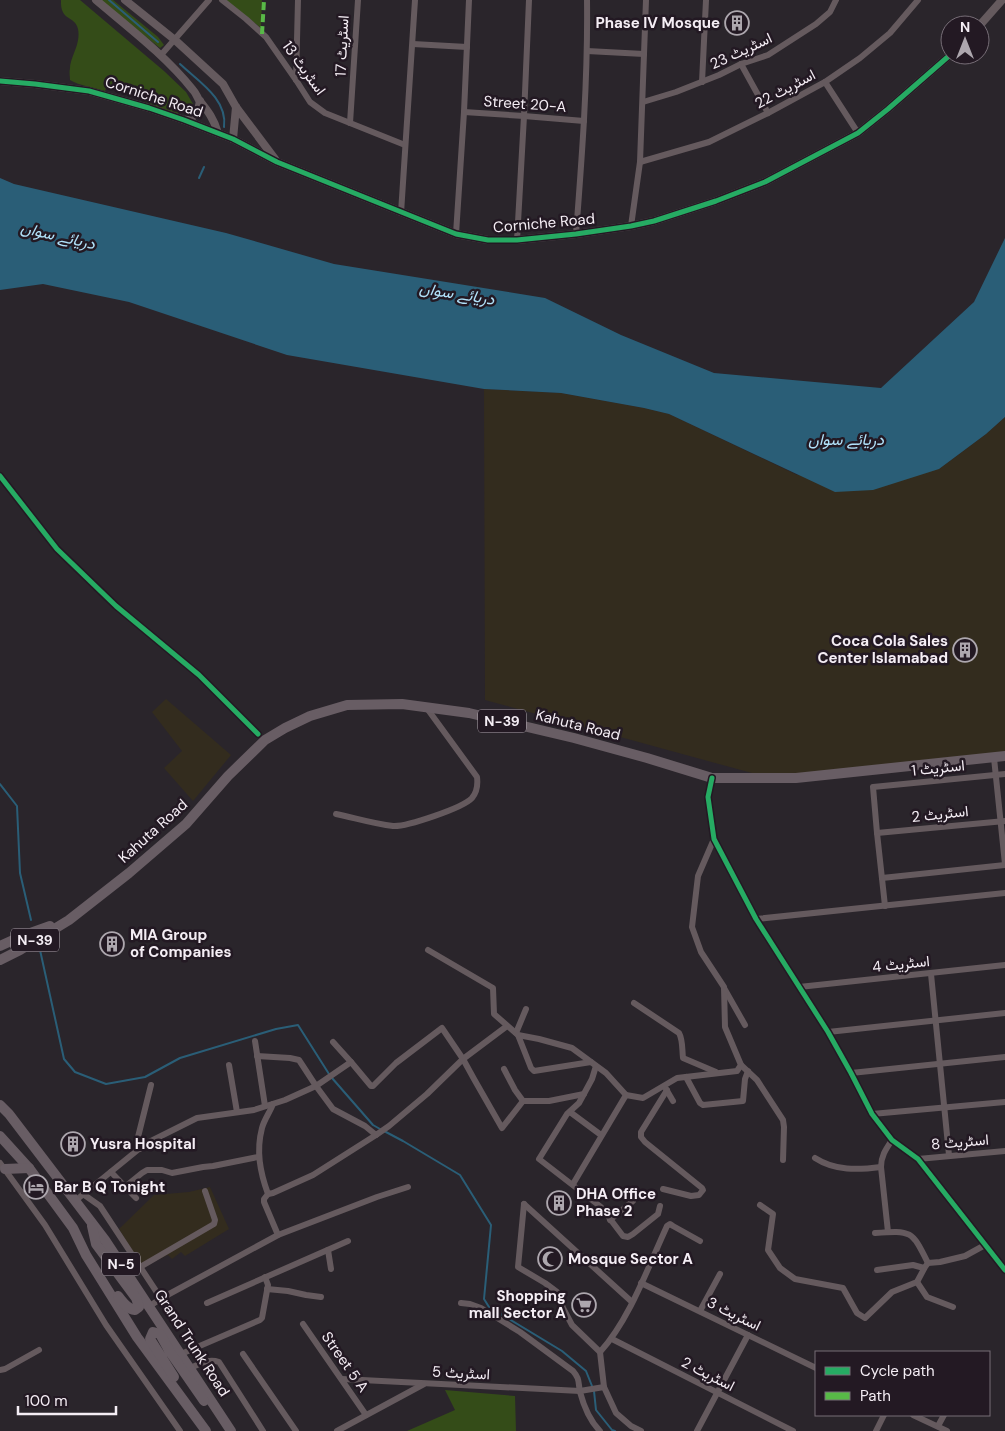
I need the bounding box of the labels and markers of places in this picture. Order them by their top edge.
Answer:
building icon: Phase IV Mosque [724,10,750,36]
place label: Phase IV Mosque [595,13,720,33]
place label: Coca Cola Sales Center Islamabad [817,631,948,668]
building icon: Coca Cola Sales Center Islamabad [952,637,978,663]
place label: MIA Group of Companies [130,925,232,962]
building icon: MIA Group of Companies [99,931,125,957]
building icon: Yusra Hospital [60,1131,86,1157]
place label: Yusra Hospital [90,1134,196,1154]
hotel icon: Bar B Q Tonight [23,1174,49,1200]
place label: Bar B Q Tonight [54,1177,165,1197]
place label: DHA Office Phase 2 [576,1184,656,1221]
building icon: DHA Office Phase 2 [546,1190,572,1216]
mosque icon: Mosque Sector A [537,1246,563,1272]
place label: Mosque Sector A [568,1249,693,1269]
place label: Shopping mall Sector A [469,1286,566,1323]
supermarket icon: Shopping mall Sector A [571,1292,597,1318]

